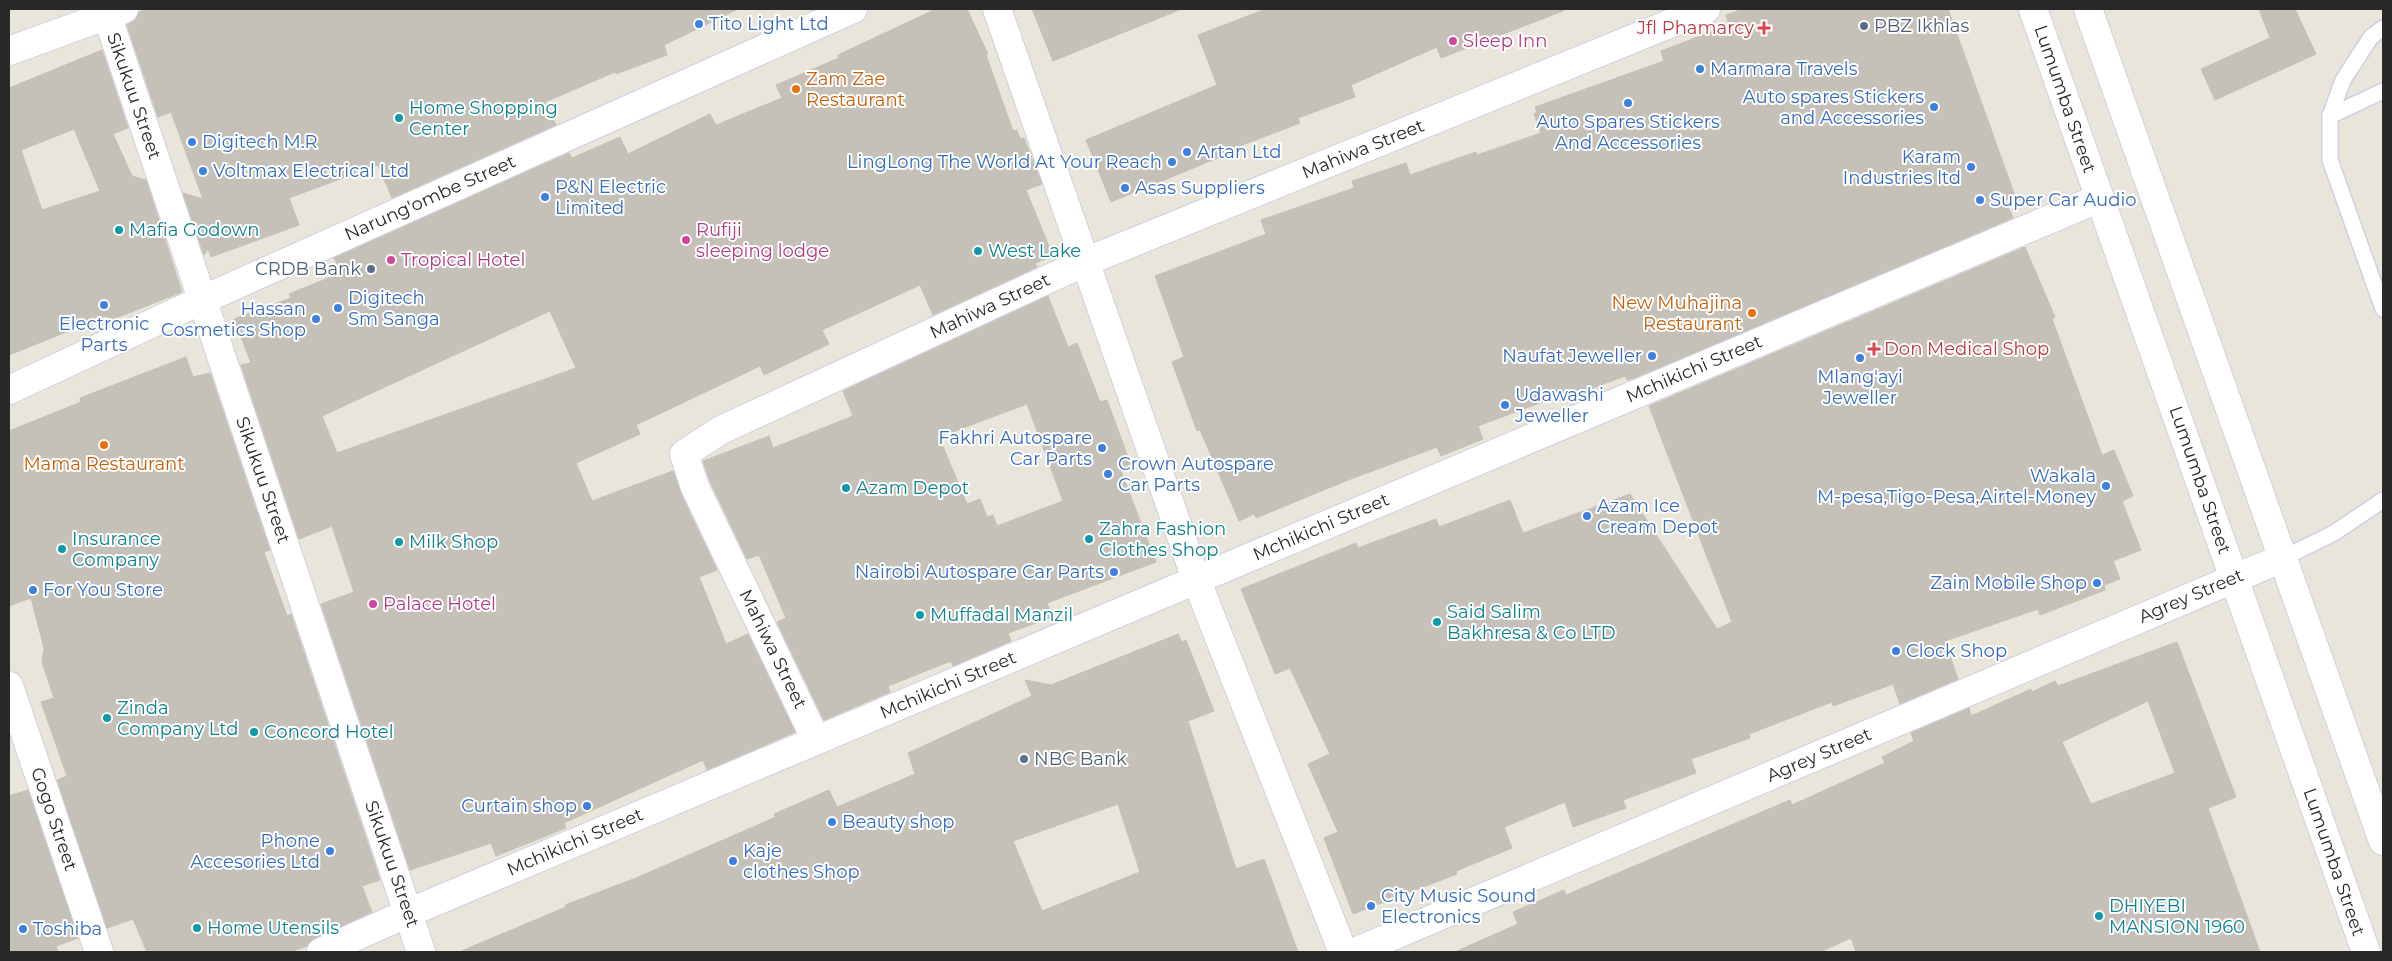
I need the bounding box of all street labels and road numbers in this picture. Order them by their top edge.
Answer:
street label: Lumumba Street [2029,22,2101,176]
street label: Sikukuu Street [102,30,166,162]
street label: Mahiwa Street [1299,114,1427,184]
street label: Narung'ombe Street [341,150,519,246]
street label: Mahiwa Street [926,269,1054,343]
street label: Mchikichi Street [1623,330,1765,408]
street label: Lumumba Street [2164,403,2236,557]
street label: Sikukuu Street [231,414,295,546]
street label: Mchikichi Street [1250,488,1392,566]
street label: Agrey Street [2135,564,2247,628]
street label: Mahiwa Street [735,586,811,712]
street label: Mchikichi Street [877,646,1019,724]
street label: Agrey Street [1763,723,1875,787]
street label: Gogo Street [26,764,82,874]
street label: Lumumba Street [2298,785,2370,939]
street label: Sikukuu Street [360,798,424,930]
street label: Mchikichi Street [504,803,646,881]

